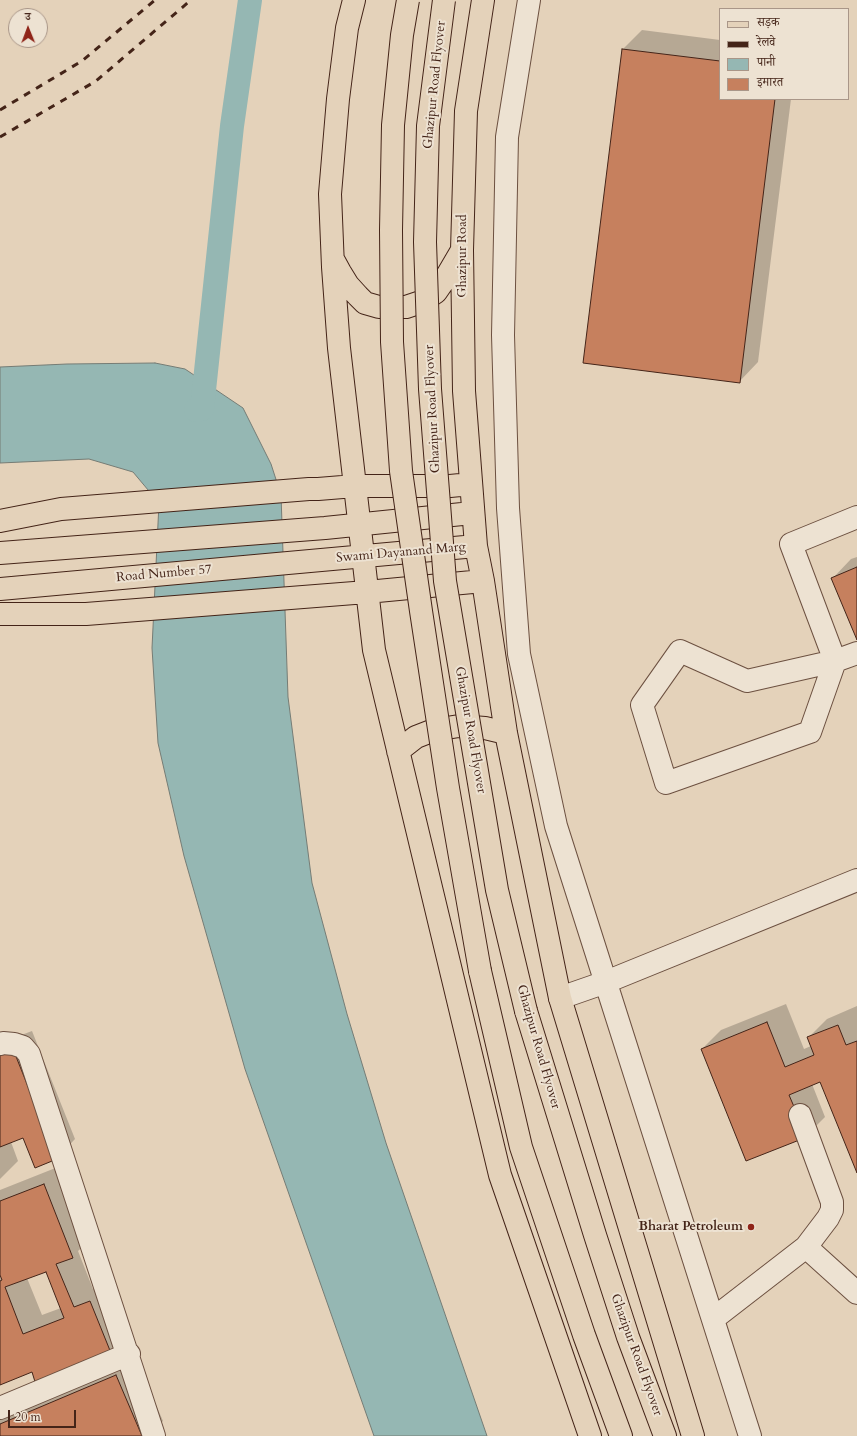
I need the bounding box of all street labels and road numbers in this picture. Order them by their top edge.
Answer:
street label: Ghazipur Road Flyover [421,20,449,150]
street label: Ghazipur Road [455,214,471,298]
street label: Ghazipur Road Flyover [422,344,444,474]
street label: Swami Dayanand Marg [336,540,466,566]
street label: Road Number 57 [116,562,212,586]
street label: Ghazipur Road Flyover [451,665,489,795]
street label: Ghazipur Road Flyover [513,983,563,1111]
street label: Ghazipur Road Flyover [607,1292,665,1418]

